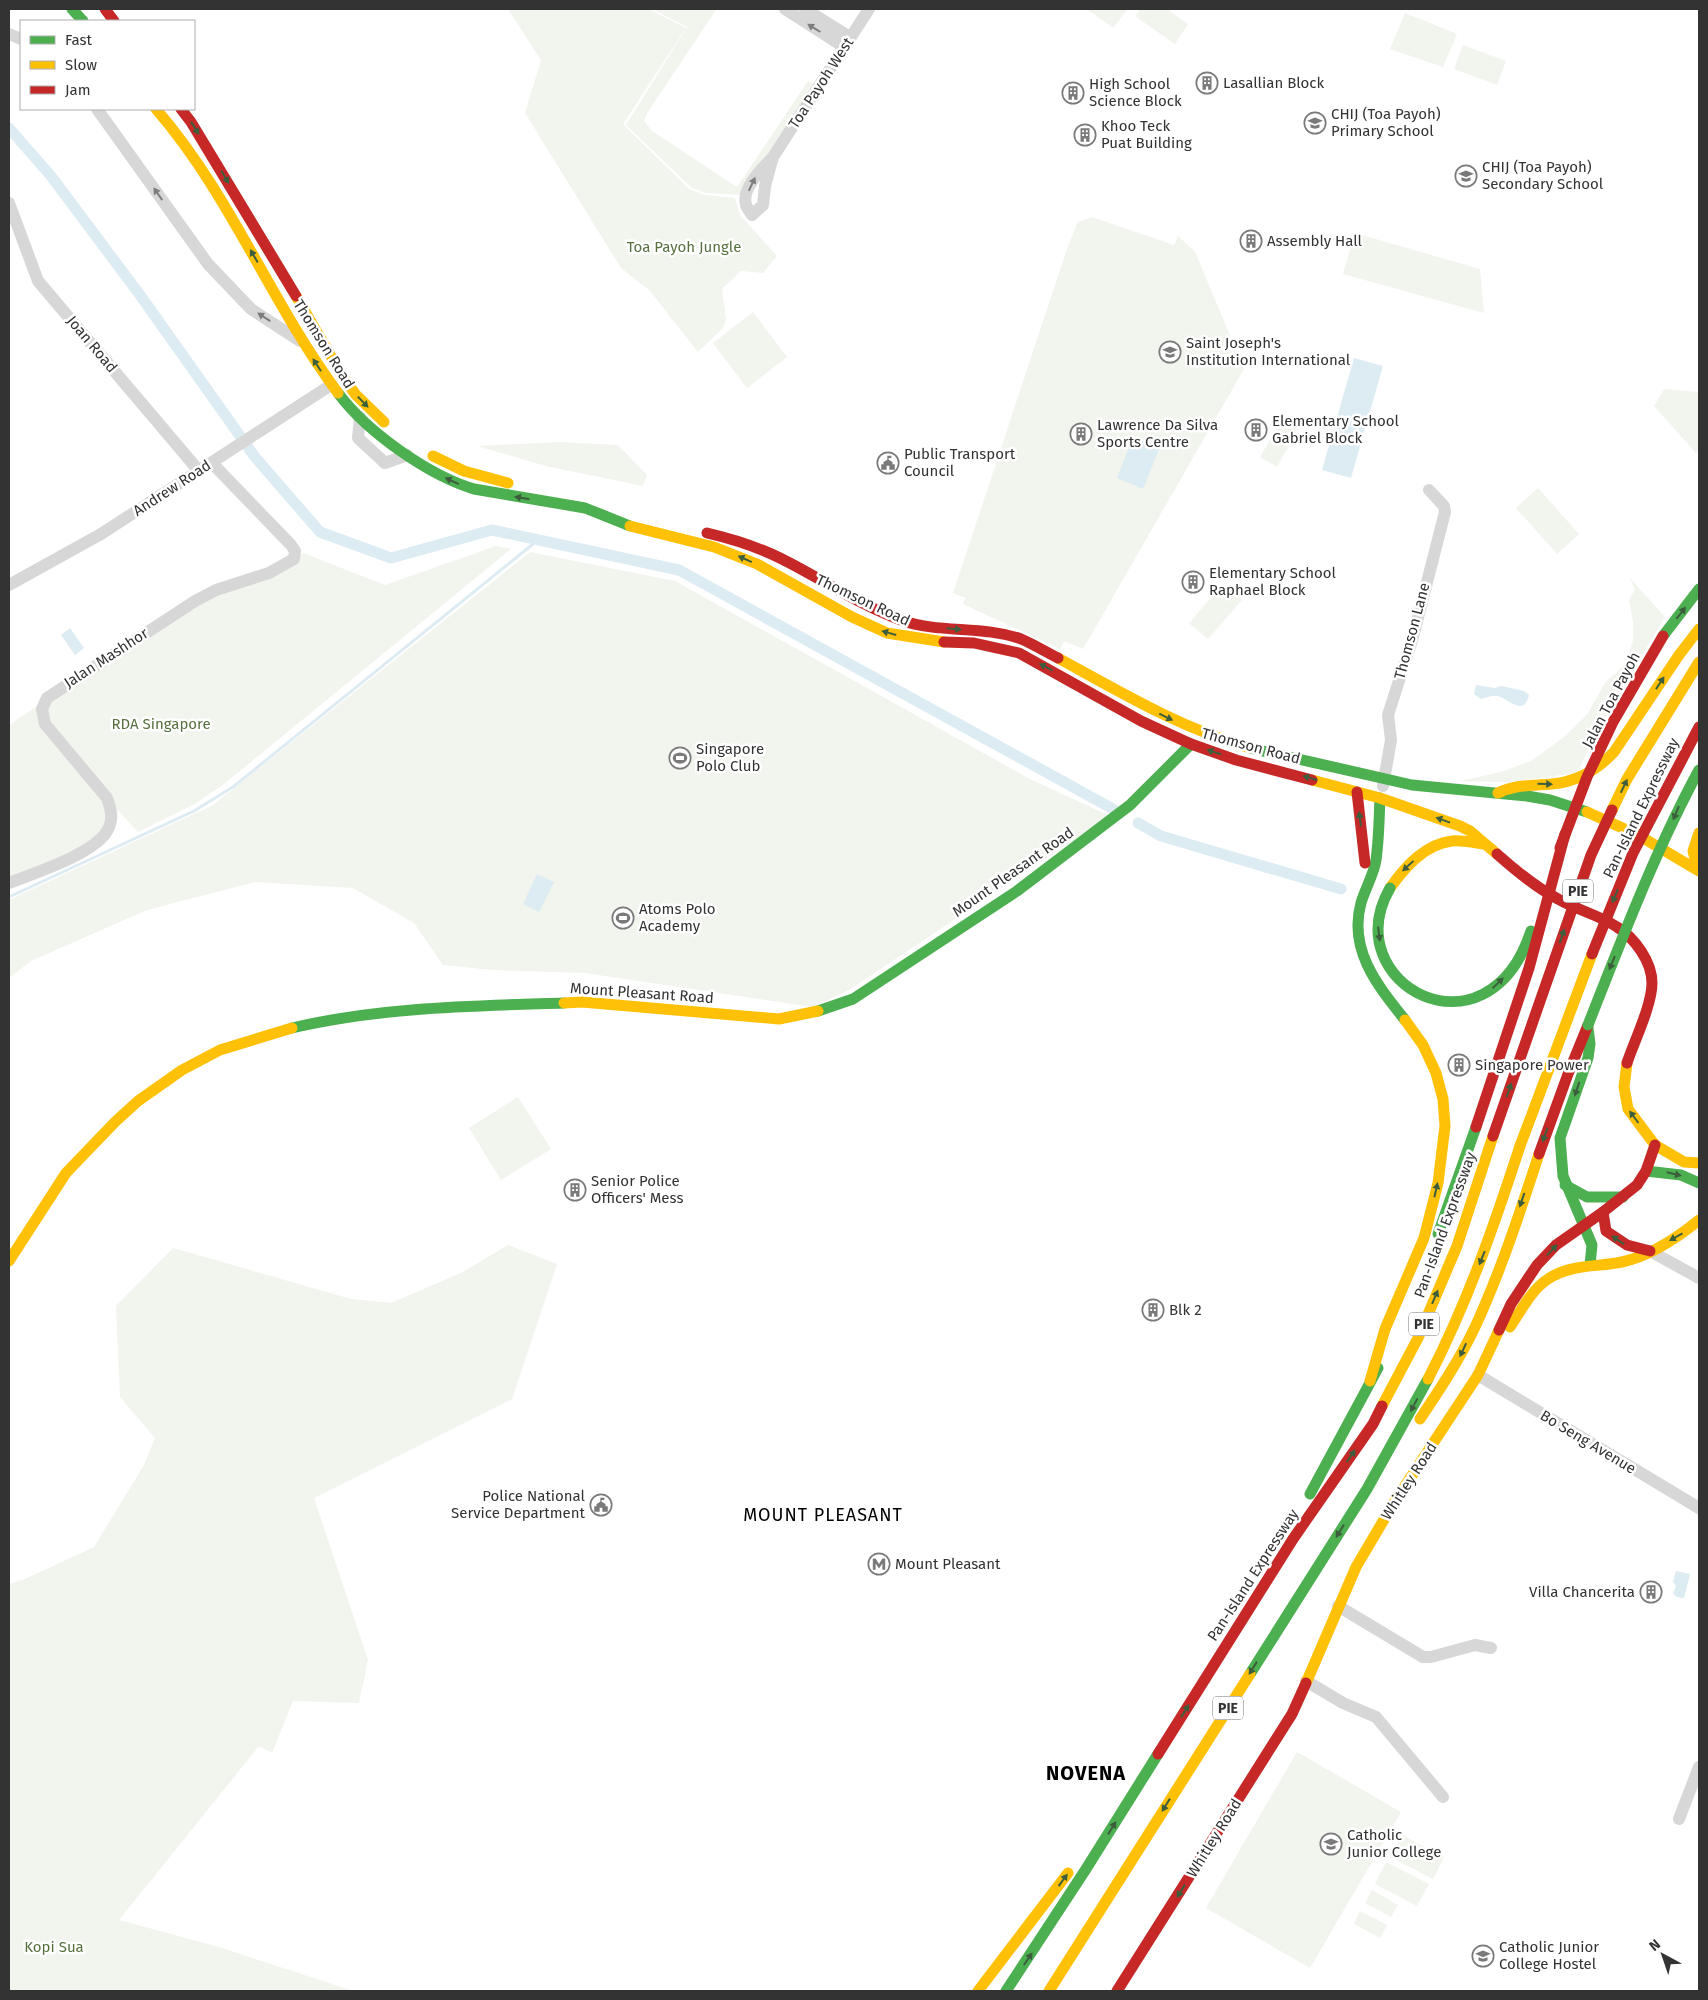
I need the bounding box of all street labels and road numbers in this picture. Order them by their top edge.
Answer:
street label: Toa Payoh West [785,34,858,132]
street label: Thomson Road [290,296,358,392]
street label: Joan Road [63,312,121,376]
street label: Andrew Road [130,456,214,520]
street label: Thomson Road [813,570,913,630]
street label: Thomson Lane [1390,581,1434,681]
street label: Jalan Mashhor [61,624,152,692]
street label: Jalan Toa Payoh [1578,649,1644,751]
street label: Thomson Road [1200,724,1302,768]
street label: Pan-Island Expressway [1599,734,1683,881]
street label: Mount Pleasant Road [949,823,1077,921]
road number: PIE [1563,879,1593,902]
street label: Mount Pleasant Road [570,979,714,1007]
street label: Pan-Island Expressway [1410,1149,1480,1300]
road number: PIE [1409,1312,1439,1336]
street label: Bo Seng Avenue [1537,1406,1639,1478]
street label: Whitley Road [1377,1439,1441,1523]
street label: Pan-Island Expressway [1204,1505,1303,1644]
road number: PIE [1213,1696,1243,1720]
street label: Whitley Road [1183,1795,1245,1881]

